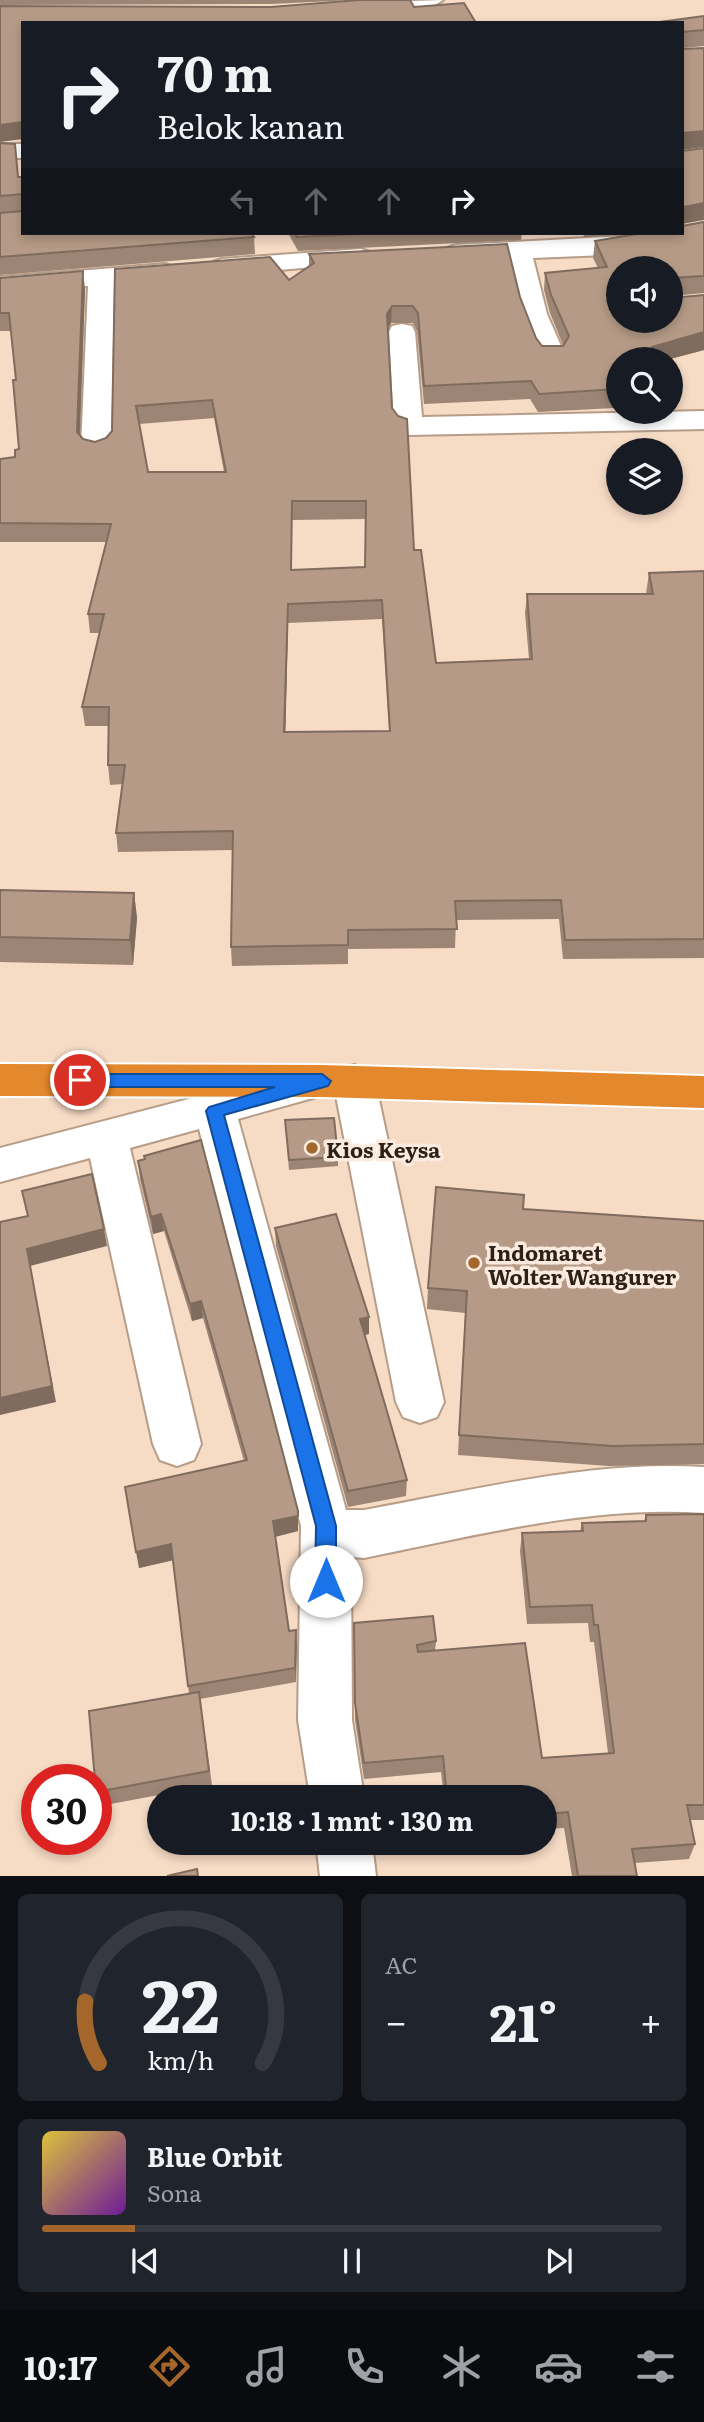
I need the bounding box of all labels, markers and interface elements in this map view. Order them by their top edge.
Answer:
text: 70 m [157,34,272,107]
icon: right [42,49,133,140]
text: Belok kanan [157,101,345,149]
icon: left [224,182,262,220]
icon: ahead [297,182,335,220]
icon: ahead [370,182,408,220]
icon: right [443,182,481,220]
map controls [606,256,683,515]
button: sound [606,256,683,333]
button: search [606,347,683,424]
button: layers [606,438,683,515]
pin [50,1050,110,1110]
icon: arrive [61,1061,99,1099]
place label: Kios Keysa [326,1133,441,1164]
marker: Kios Keysa [304,1140,320,1156]
place label: Indomaret Wolter Wangurer [488,1236,677,1291]
marker: Indomaret Wolter Wangurer [466,1255,482,1271]
position arrow [289,1544,363,1618]
speed limit sign: 30 [21,1764,112,1855]
text: 10:18 · 1 mnt · 130 m [231,1800,473,1839]
text: AC [385,1947,418,1981]
text: 22 [141,1948,220,2056]
text: 21° [490,1981,557,2058]
text: − [385,1991,407,2048]
text: + [640,1991,662,2048]
text: km/h [147,2041,214,2078]
text: Blue Orbit [147,2136,282,2175]
text: Sona [147,2175,202,2209]
icon: previous [126,2242,164,2280]
icon: pause [333,2242,371,2280]
icon: next [540,2242,578,2280]
text: 10:17 [24,2342,97,2390]
icon: directions [145,2342,194,2391]
icon: music [242,2342,291,2391]
icon: phone [340,2342,389,2391]
icon: climate [437,2342,486,2391]
icon: car [534,2342,583,2391]
icon: filters [631,2342,680,2391]

